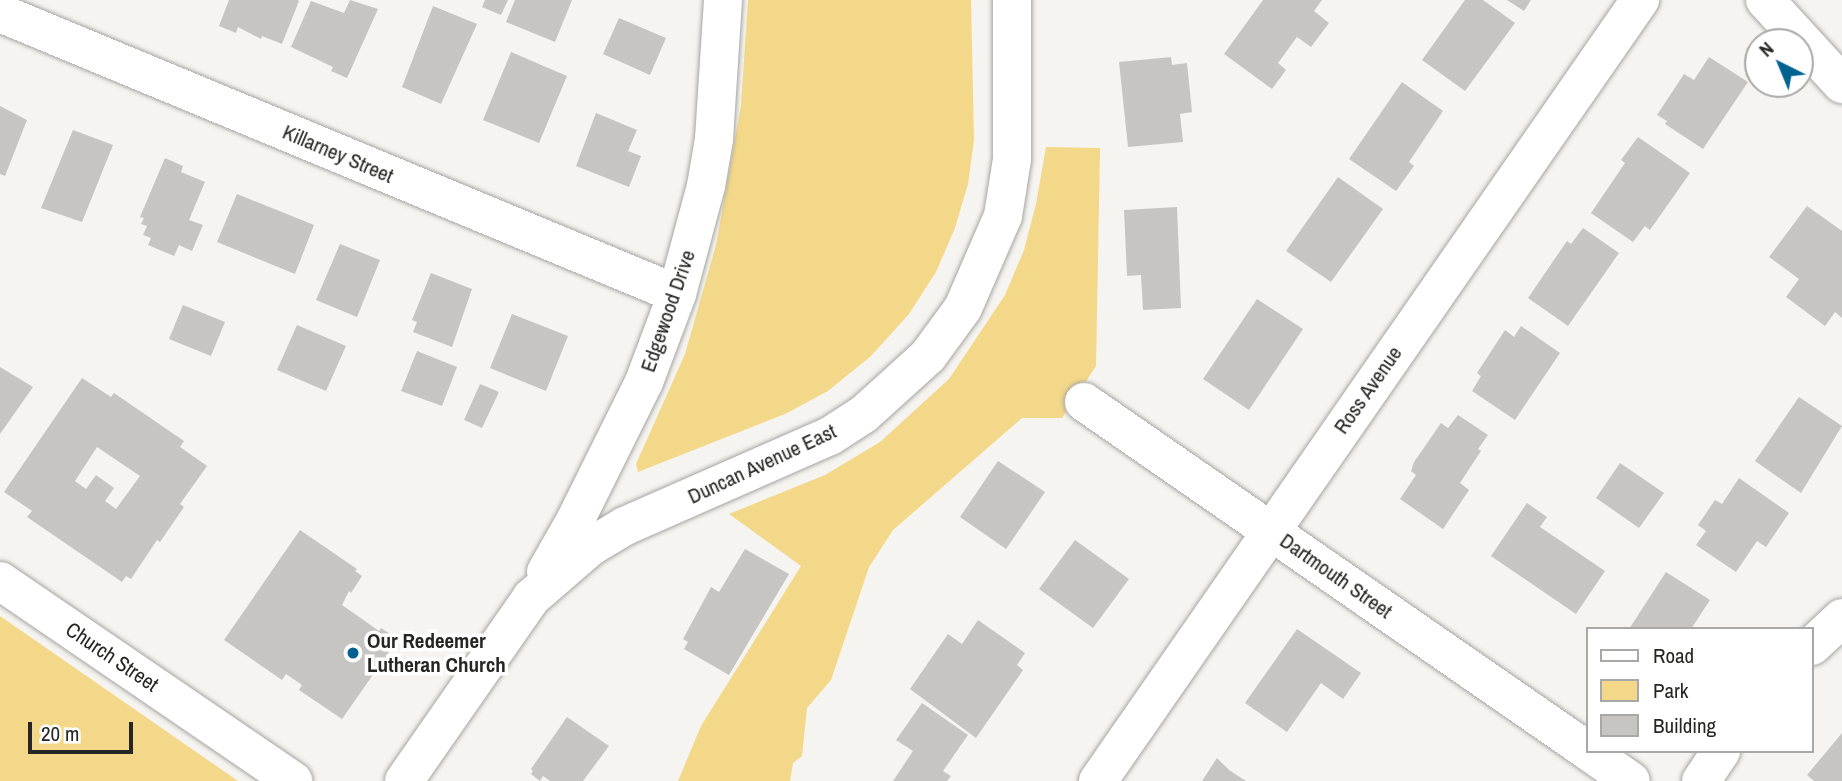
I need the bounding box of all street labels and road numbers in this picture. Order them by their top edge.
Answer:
street label: Killarney Street [279,119,397,189]
street label: Edgewood Drive [635,247,701,375]
street label: Ross Avenue [1328,341,1408,439]
street label: Duncan Avenue East [683,418,841,510]
street label: Dartmouth Street [1275,528,1397,624]
street label: Church Street [61,617,163,697]

